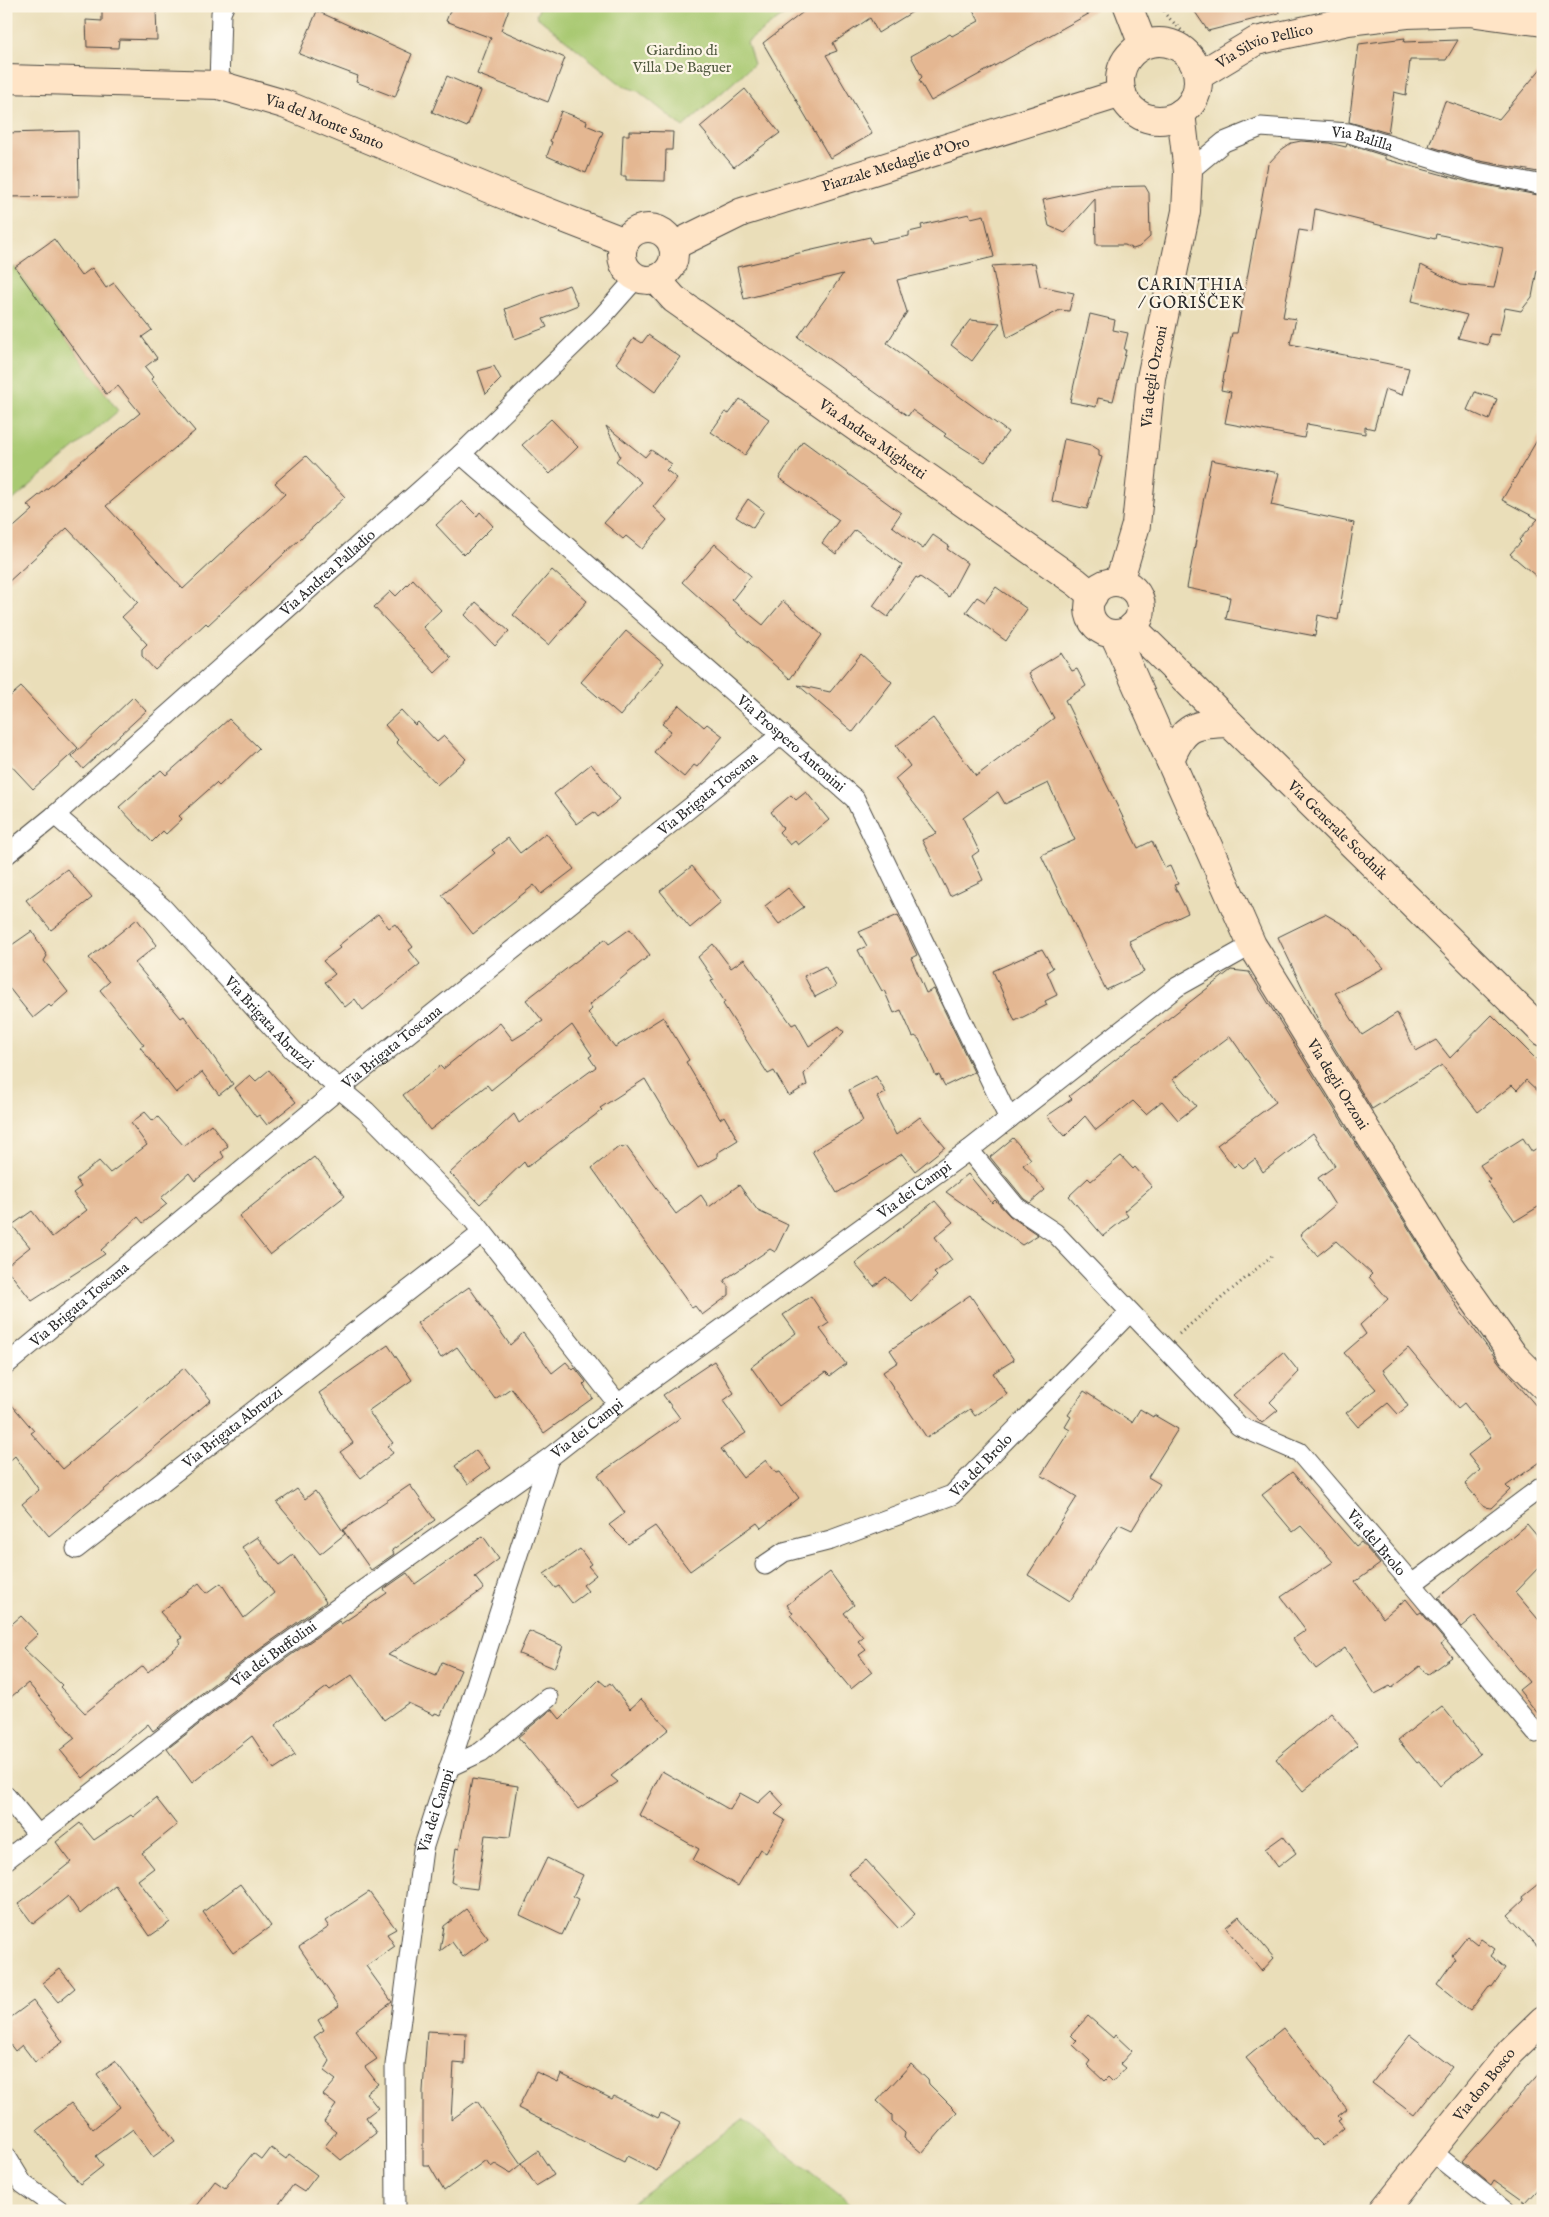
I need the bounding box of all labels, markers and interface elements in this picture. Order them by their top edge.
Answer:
street label: Via Silvio Pellico [1211,19,1315,73]
park label: Giardino di Villa De Baguer [632,41,732,77]
street label: Via del Monte Santo [262,89,387,154]
street label: Via Balilla [1330,122,1396,156]
street label: Piazzale Medaglie d'Oro [820,132,972,196]
district label: CARINTHIA / GORIŠČEK [1137,276,1245,314]
street label: Via degli Orzoni [1136,324,1171,429]
street label: Via Andrea Mighetti [814,394,930,483]
street label: Via Andrea Palladio [275,525,379,621]
street label: Via Prospero Antonini [732,690,850,796]
street label: Via Brigata Toscana [653,747,762,840]
street label: Via Generale Scodnik [1283,775,1393,884]
street label: Via Brigata Abruzzi [220,971,318,1073]
street label: Via Brigata Toscana [337,1001,446,1093]
street label: Via degli Orzoni [1302,1035,1373,1133]
street label: Via dei Campi [873,1157,955,1223]
street label: Via Brigata Toscana [25,1257,133,1352]
street label: Via Brigata Abruzzi [178,1382,286,1473]
street label: Via dei Campi [546,1394,627,1463]
street label: Via del Brolo [945,1430,1016,1502]
street label: Via del Brolo [1342,1505,1410,1580]
street label: Via dei Buffolini [227,1617,320,1692]
street label: Via dei Campi [413,1767,458,1856]
street label: Via don Bosco [1448,2044,1519,2126]

